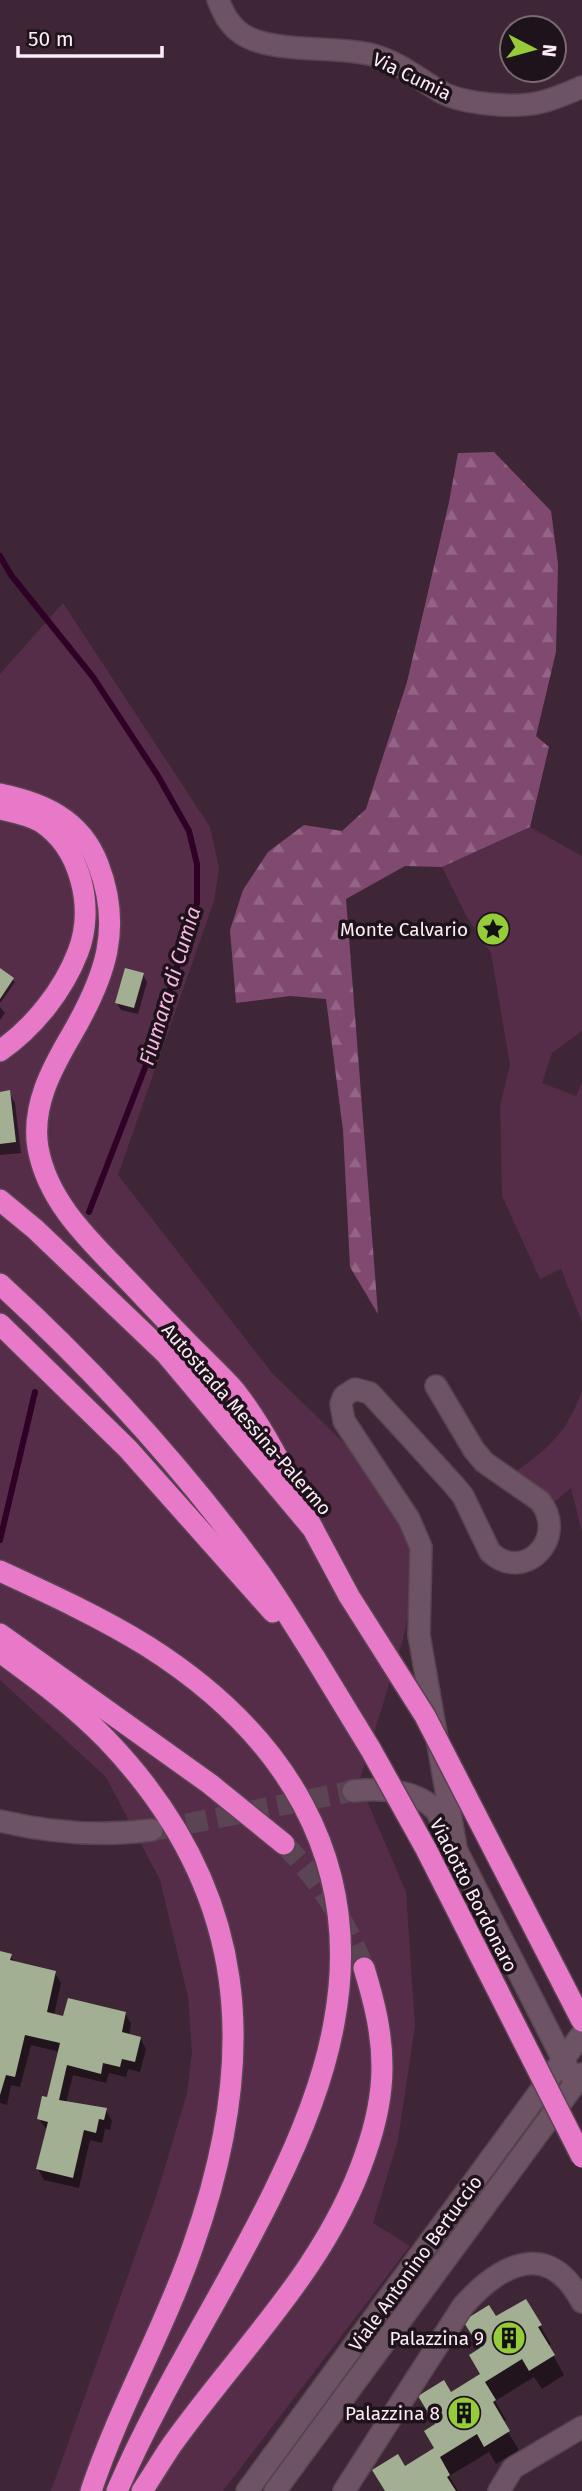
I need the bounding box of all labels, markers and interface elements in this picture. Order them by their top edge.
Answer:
scale bar [18,14,161,58]
north arrow [498,14,568,84]
text: 50 m [28,26,74,52]
text: N [537,43,562,58]
street label: Via Cumia [369,48,455,105]
water label: Fiumara di Cumia [134,904,206,1068]
place icon: Monte Calvario [474,910,512,948]
place label: Monte Calvario [340,918,468,941]
street label: Autostrada Messina-Palermo [157,1319,336,1520]
street label: Viadotto Bordonaro [425,1815,522,1976]
street label: Viale Antonino Bertuccio [344,2171,487,2356]
building icon: Palazzina 9 [490,2319,528,2357]
place label: Palazzina 9 [390,2327,484,2350]
building icon: Palazzina 8 [445,2394,483,2432]
place label: Palazzina 8 [345,2402,440,2425]

